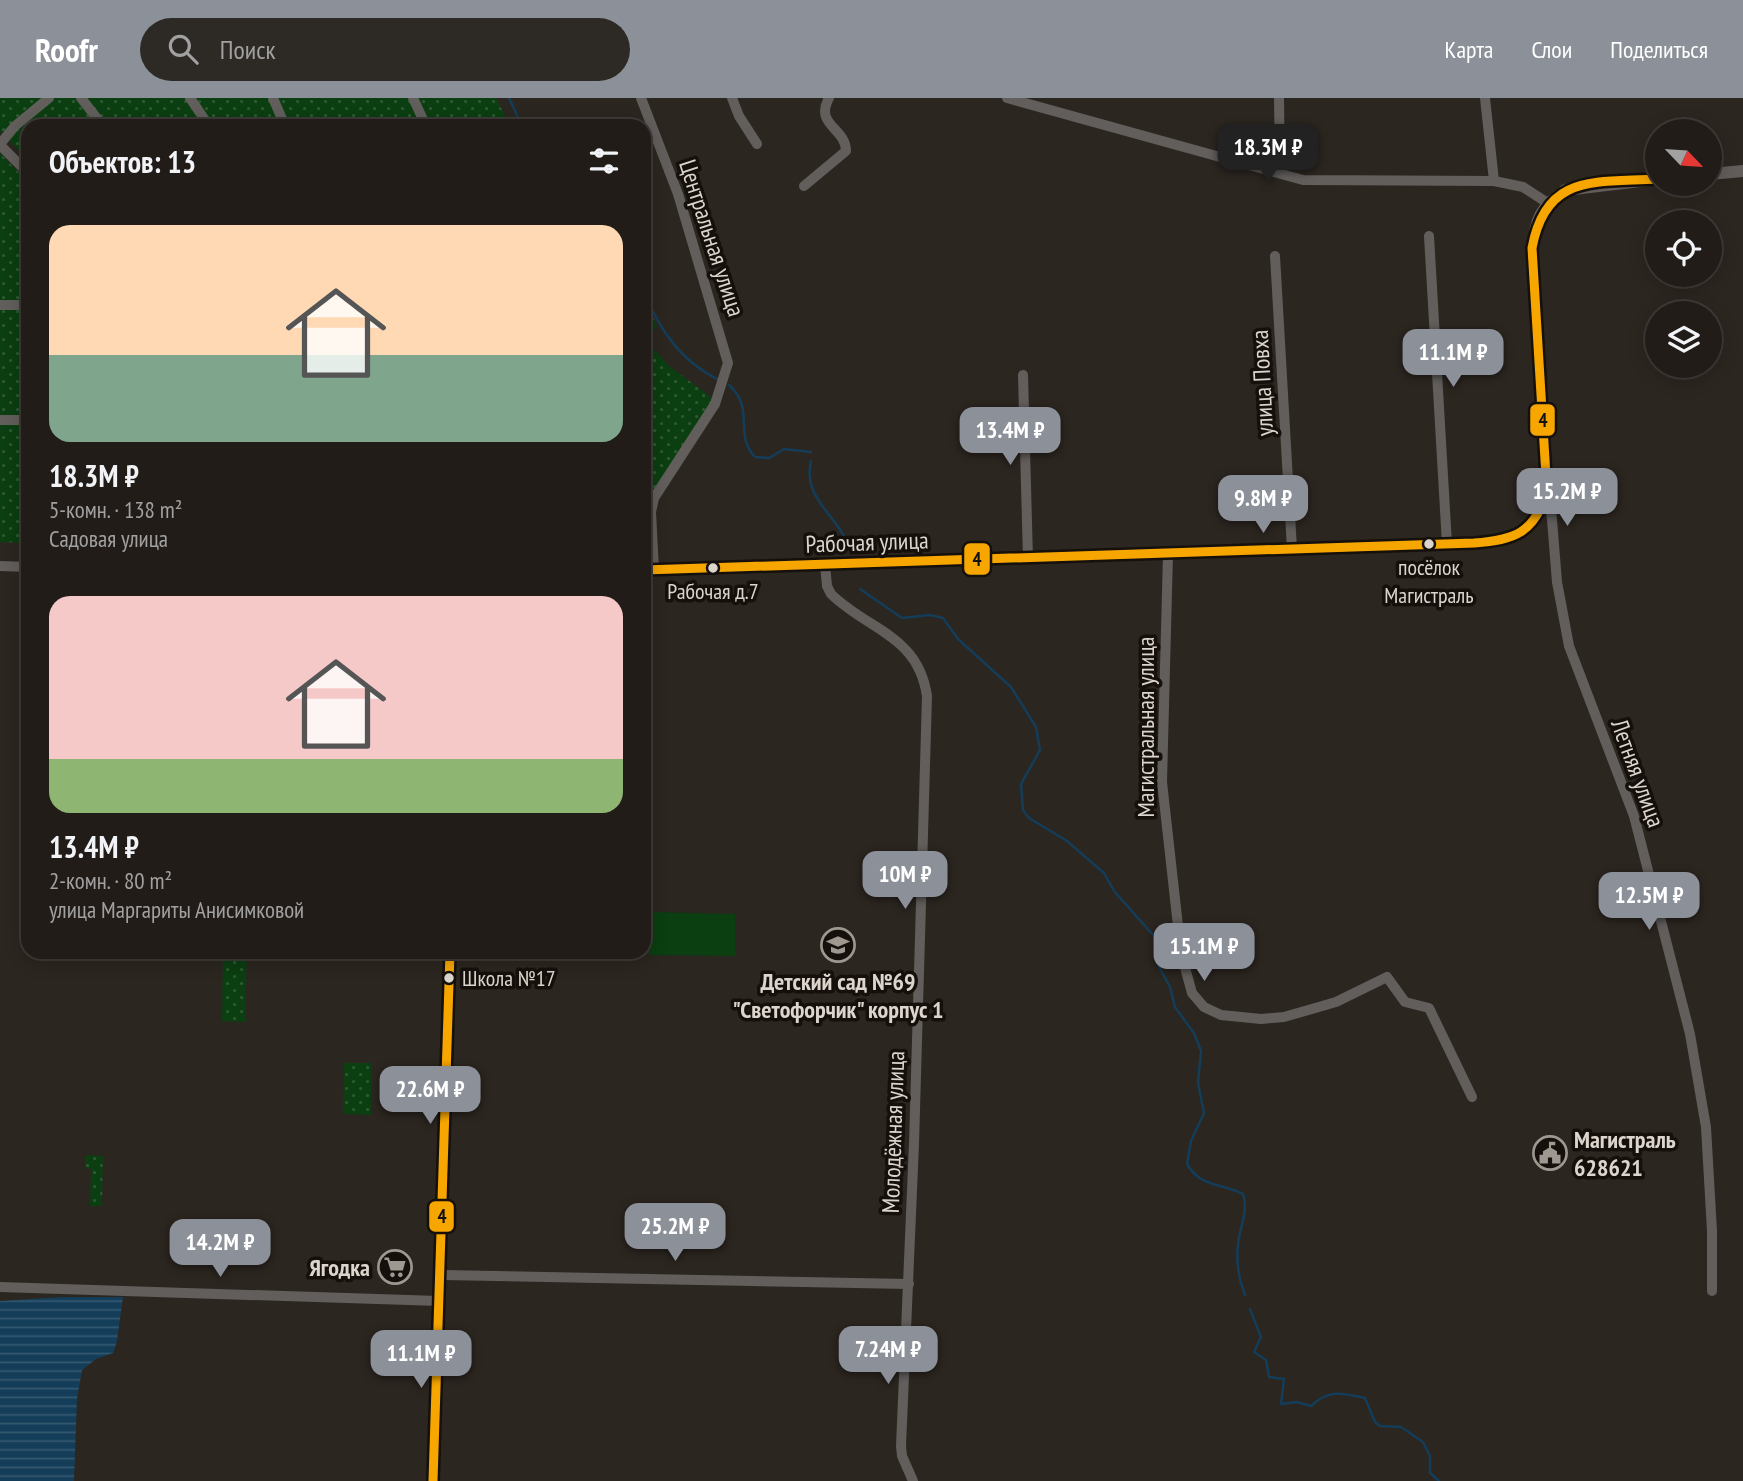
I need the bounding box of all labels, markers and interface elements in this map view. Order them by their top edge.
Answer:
search box [140,18,630,81]
text: Roofr [35,28,98,71]
icon: search [164,30,202,68]
text: Поиск [220,33,275,66]
text: Карта [1445,34,1493,65]
text: Слои [1531,34,1572,65]
text: Поделиться [1610,34,1708,65]
north arrow [1645,119,1722,196]
map controls [1645,119,1722,378]
pin: 18.3M ₽ [1203,125,1333,184]
text: 18.3M ₽ [1234,132,1302,161]
text: Объектов: 13 [49,142,196,181]
icon: filters [585,142,623,180]
street label: Центральная улица [672,156,752,320]
button: locate [1645,210,1722,287]
icon: home [273,270,399,396]
button: layers [1645,301,1722,378]
street label: улица Повха [1244,329,1280,437]
pin: 11.1M ₽ [1388,330,1518,389]
text: 11.1M ₽ [1419,337,1487,366]
line badge: 4 [1529,403,1556,437]
pin: 13.4M ₽ [945,408,1075,467]
text: 4 [1538,408,1548,432]
text: 13.4M ₽ [976,415,1044,444]
text: 18.3M ₽ [49,456,139,495]
pin: 15.2M ₽ [1502,468,1632,528]
pin: 9.8M ₽ [1206,476,1320,535]
text: 15.2M ₽ [1533,476,1601,505]
text: 9.8M ₽ [1234,483,1292,512]
text: 5-комн. · 138 m² [49,495,182,524]
text: Садовая улица [49,524,168,553]
street label: Рабочая улица [805,524,929,560]
marker: посёлок Магистраль [1422,537,1436,551]
line badge: 4 [963,542,991,576]
text: 4 [972,547,982,571]
place label: посёлок Магистраль [1384,553,1474,609]
marker: Рабочая д.7 [706,561,720,575]
place label: Рабочая д.7 [667,577,759,605]
street label: Магистральная улица [1130,637,1161,817]
icon: home [273,641,399,767]
street label: Летняя улица [1604,714,1672,831]
text: 13.4M ₽ [49,827,139,866]
pin: 10M ₽ [856,852,954,911]
text: 10M ₽ [879,859,931,888]
text: 2-комн. · 80 m² [49,866,172,895]
pin: 12.5M ₽ [1584,872,1714,932]
text: 12.5M ₽ [1615,880,1683,909]
text: улица Маргариты Анисимковой [49,895,304,924]
pin: 15.1M ₽ [1139,924,1269,983]
school or university icon: Детский сад №69 "Светофорчик" корпус 1 [819,926,857,964]
text: 15.1M ₽ [1170,931,1238,960]
place label: Школа №17 [462,964,556,992]
place label: Детский сад №69 "Светофорчик" корпус 1 [733,966,943,1025]
marker: Школа №17 [442,971,456,985]
street label: Молодёжная улица [875,1050,911,1214]
pin: 22.6M ₽ [365,1066,495,1126]
text: 22.6M ₽ [396,1074,464,1103]
place label: Магистраль 628621 [1574,1124,1676,1183]
public building icon: Магистраль 628621 [1531,1134,1569,1172]
line badge: 4 [428,1200,455,1233]
text: 4 [437,1204,447,1228]
pin: 25.2M ₽ [610,1204,740,1263]
text: 25.2M ₽ [641,1211,709,1240]
pin: 14.2M ₽ [155,1220,285,1279]
text: 14.2M ₽ [186,1227,254,1256]
supermarket icon: Ягодка [376,1248,414,1286]
place label: Ягодка [309,1252,370,1283]
pin: 7.24M ₽ [823,1326,953,1386]
pin: 11.1M ₽ [356,1330,486,1390]
text: 7.24M ₽ [855,1334,921,1363]
text: 11.1M ₽ [387,1338,455,1367]

